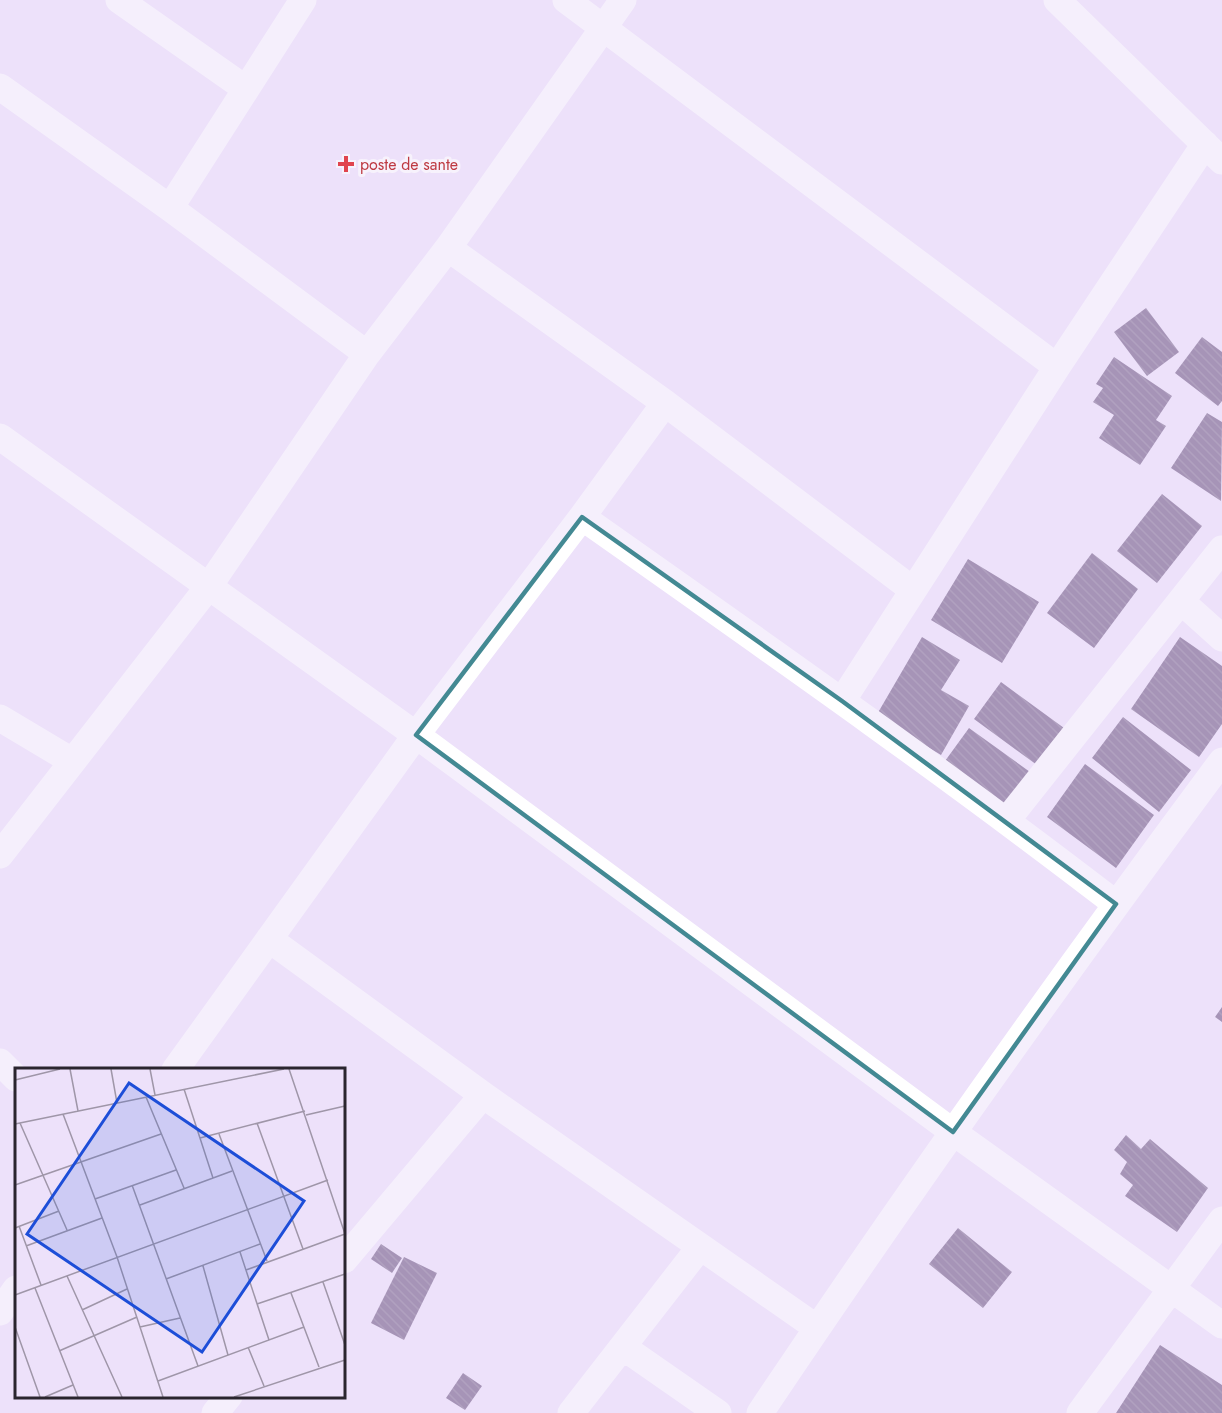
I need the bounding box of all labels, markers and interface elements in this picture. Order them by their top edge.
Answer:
place label: poste de sante [360,153,458,176]
marker: poste de sante [337,155,355,173]
inset map [15,1068,345,1398]

